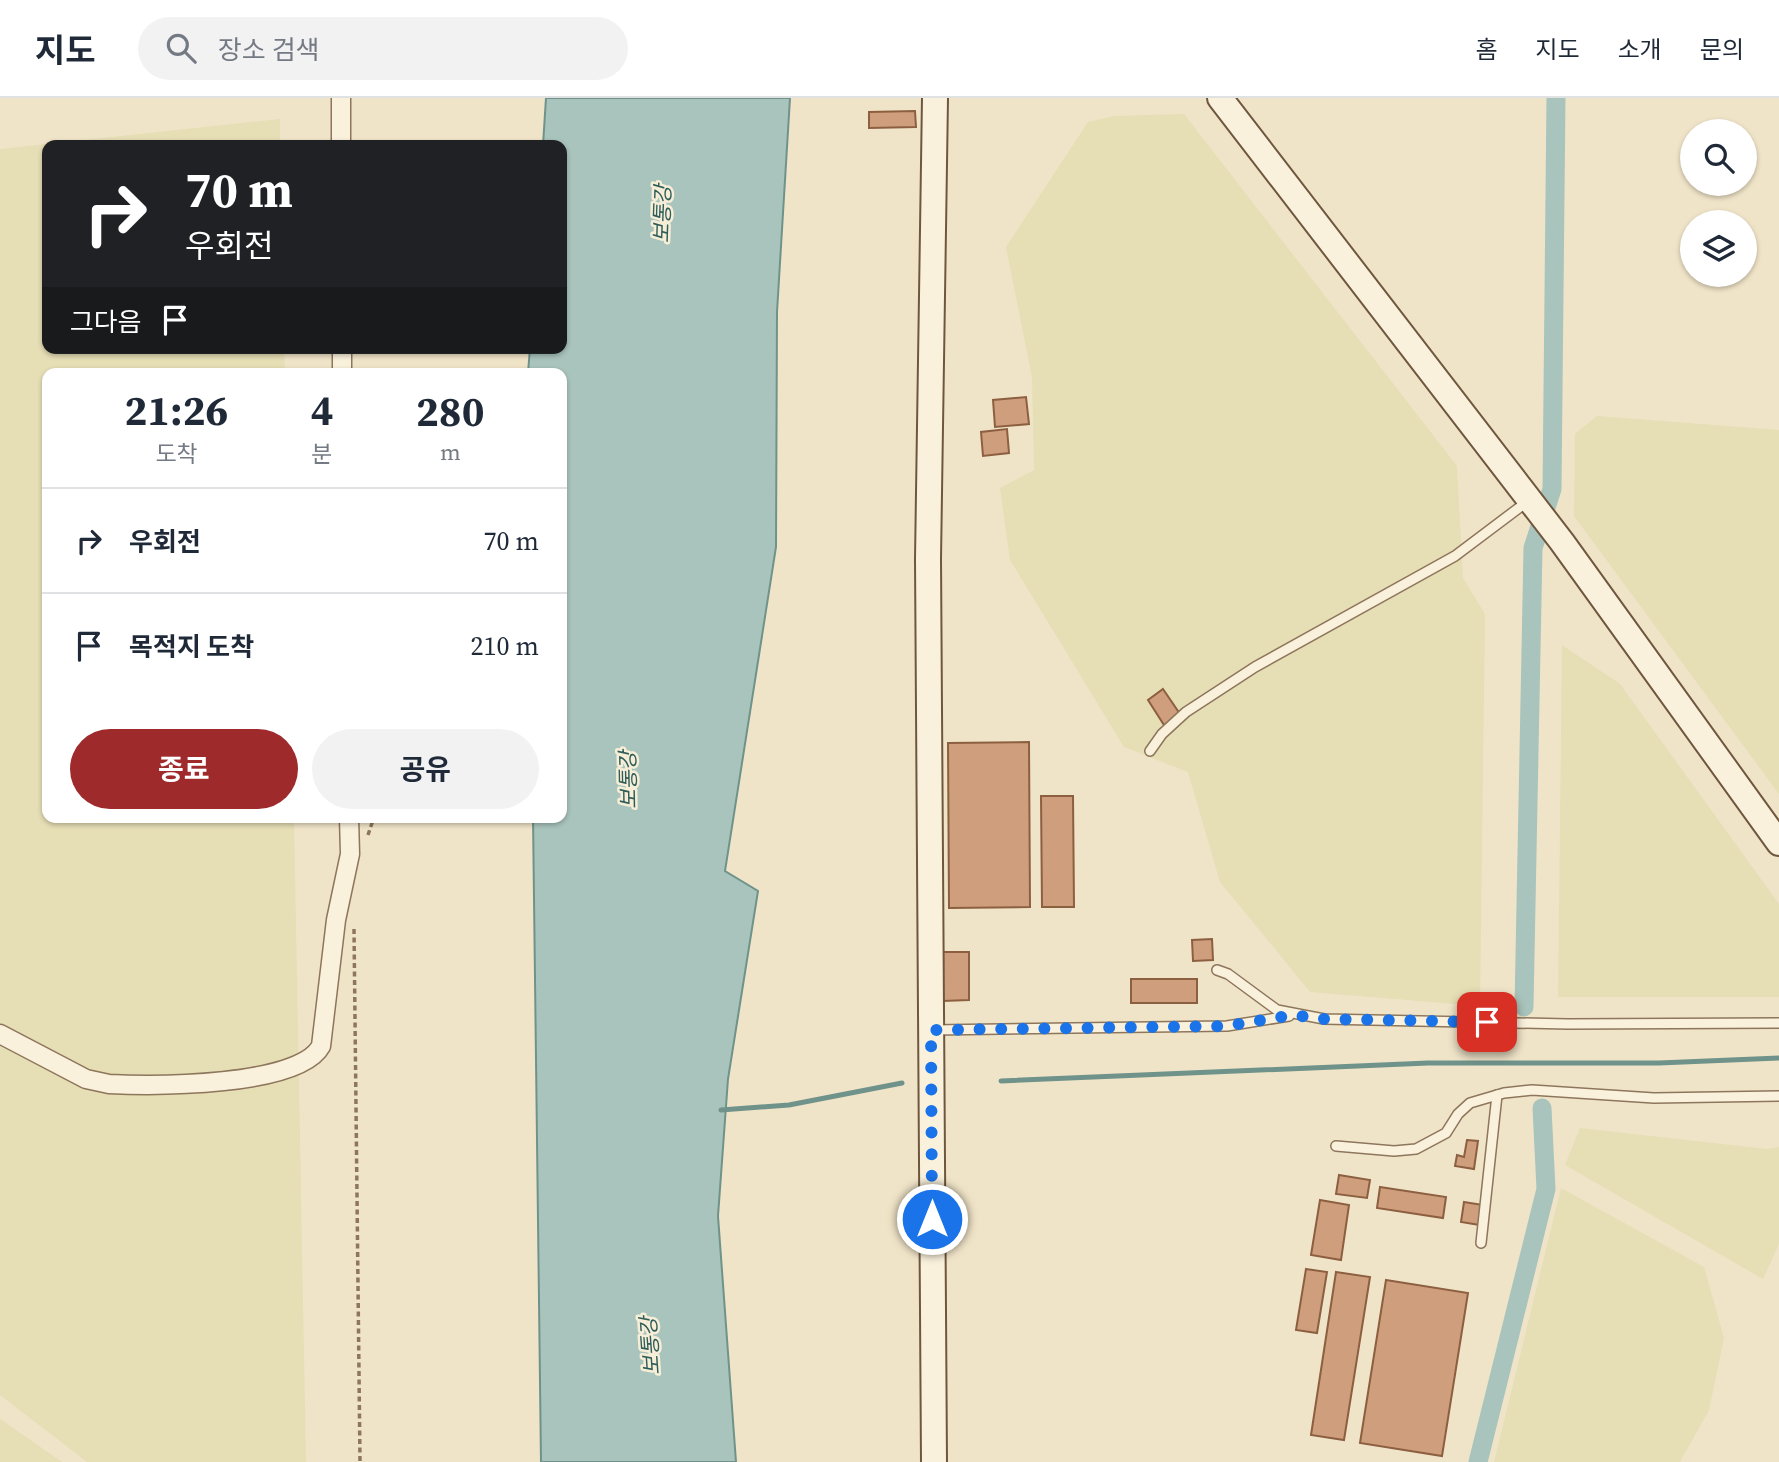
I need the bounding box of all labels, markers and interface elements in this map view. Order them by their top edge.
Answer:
search box [138,17,628,80]
text: 지도 [35,28,96,73]
icon: search [162,29,200,67]
text: 장소 검색 [218,32,319,68]
text: 홈 [1475,33,1497,66]
text: 지도 [1535,33,1580,66]
text: 소개 [1618,33,1662,66]
text: 문의 [1700,33,1744,66]
map controls [1680,119,1757,287]
button: search [1680,119,1757,196]
text: 70 m [185,156,293,223]
icon: right [70,168,161,259]
water label: 보통강 [646,182,678,243]
button: layers [1680,210,1757,287]
text: 우회전 [185,224,273,268]
icon: arrive [156,301,194,339]
text: 그다음 [70,304,142,340]
text: 21:26 [125,381,228,439]
text: 4 [311,381,334,439]
text: 280 [416,382,484,440]
text: m [440,436,461,468]
text: 도착 [155,438,198,470]
text: 분 [312,438,333,470]
icon: right [70,522,108,560]
text: 70 m [484,523,539,559]
text: 우회전 [129,524,201,560]
icon: arrive [70,627,108,665]
text: 210 m [471,628,539,664]
text: 목적지 도착 [129,629,254,665]
button: 종료 [70,729,298,809]
button: 공유 [312,729,539,809]
water label: 보통강 [613,748,643,809]
pin [1457,992,1517,1052]
icon: arrive [1468,1003,1506,1041]
position arrow [895,1182,969,1256]
water label: 보통강 [633,1313,666,1376]

